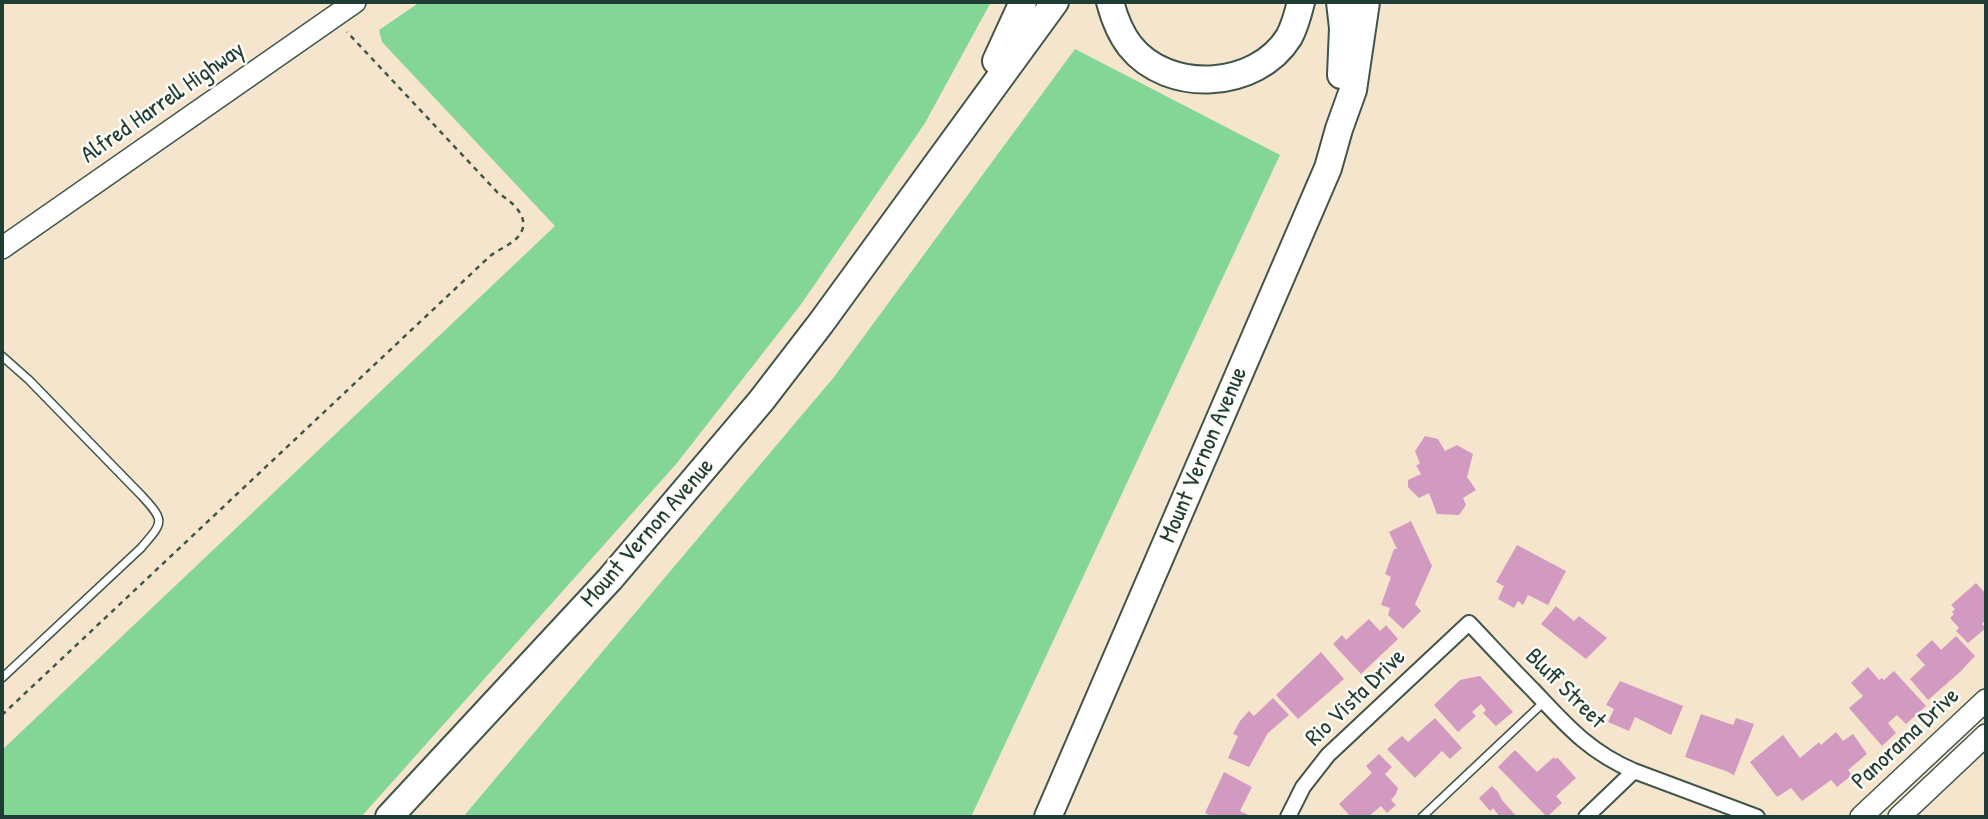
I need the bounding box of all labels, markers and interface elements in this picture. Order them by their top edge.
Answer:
street label: Alfred Harrell Highway [76,36,250,170]
street label: Mount Vernon Avenue [1154,363,1254,547]
street label: Mount Vernon Avenue [575,453,721,613]
street label: Rio Vista Drive [1300,643,1412,753]
street label: Bluff Street [1519,643,1611,735]
street label: Panorama Drive [1846,682,1966,796]

